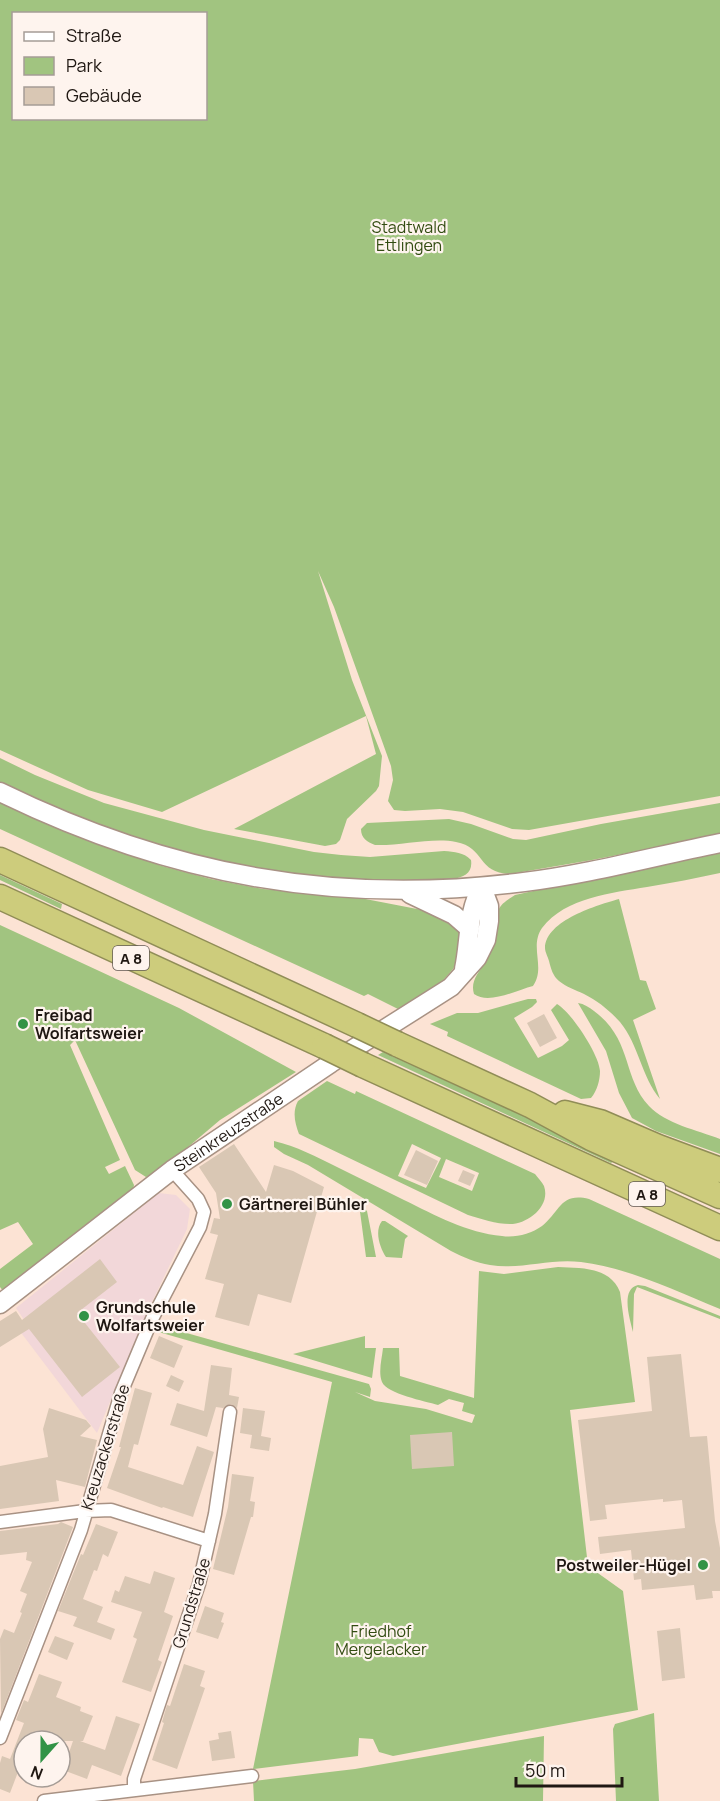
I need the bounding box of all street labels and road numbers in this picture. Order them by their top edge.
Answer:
road number: A 8 [113,946,149,970]
street label: Steinkreuzstraße [169,1087,287,1177]
road number: A 8 [629,1182,665,1206]
street label: Kreuzackerstraße [75,1381,135,1513]
street label: Grundstraße [167,1555,215,1651]

